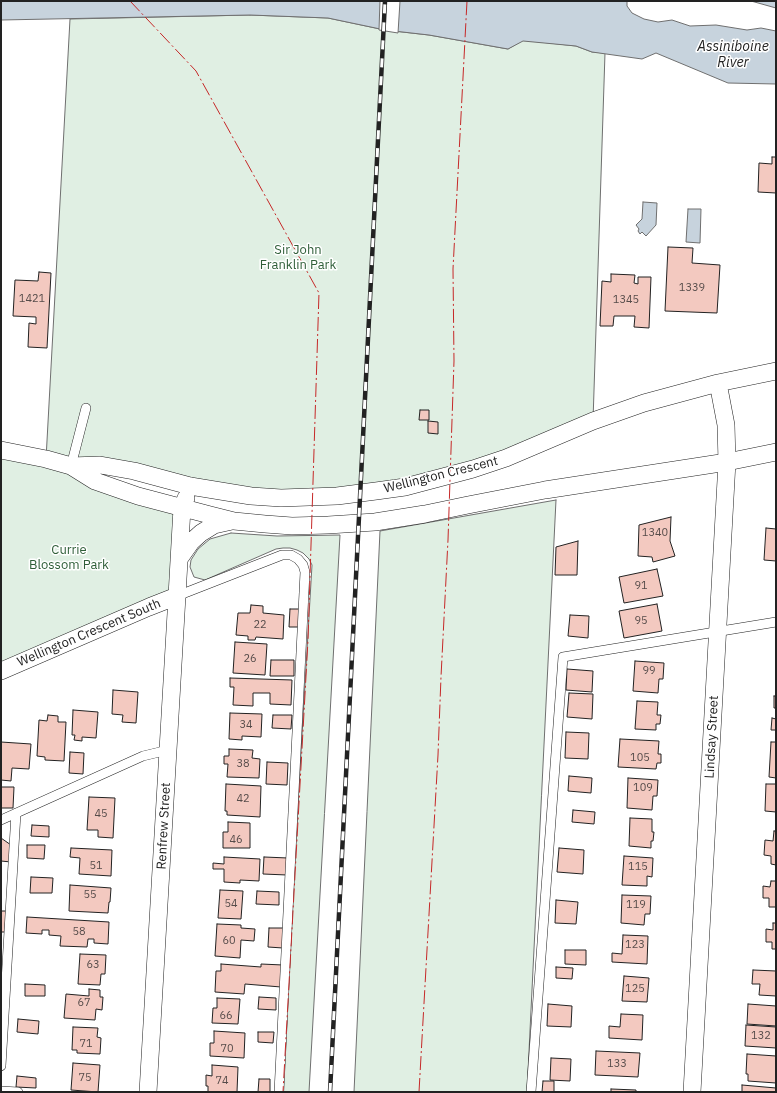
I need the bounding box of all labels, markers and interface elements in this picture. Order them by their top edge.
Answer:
water label: Assiniboine River [697,39,769,72]
park label: Sir John Franklin Park [260,242,336,273]
house number: 1339 [679,281,705,295]
house number: 1421 [19,292,45,306]
house number: 1345 [613,293,639,307]
street label: Wellington Crescent [382,453,500,497]
house number: 1340 [642,526,668,540]
park label: Currie Blossom Park [29,542,109,573]
house number: 91 [634,579,648,593]
street label: Wellington Crescent South [15,596,163,670]
house number: 95 [634,614,648,628]
house number: 22 [253,618,267,632]
house number: 26 [243,652,257,666]
house number: 99 [642,664,656,678]
street label: Lindsay Street [702,695,722,779]
house number: 34 [239,718,253,732]
house number: 105 [630,751,650,765]
house number: 38 [236,757,250,771]
house number: 109 [633,781,653,795]
street label: Renfrew Street [154,782,174,870]
house number: 42 [236,792,250,806]
house number: 45 [94,807,108,821]
house number: 46 [229,833,243,847]
house number: 51 [89,859,103,873]
house number: 115 [628,860,648,874]
house number: 55 [83,888,97,902]
house number: 54 [224,897,238,911]
house number: 119 [626,898,646,912]
house number: 58 [72,925,86,939]
house number: 60 [222,934,236,948]
house number: 123 [625,938,645,952]
house number: 63 [86,958,100,972]
house number: 125 [625,982,645,996]
house number: 67 [77,996,91,1010]
house number: 66 [219,1009,233,1023]
house number: 132 [751,1029,771,1043]
house number: 71 [79,1037,93,1051]
house number: 70 [220,1042,234,1056]
house number: 133 [607,1057,627,1071]
house number: 75 [78,1071,92,1085]
house number: 74 [215,1074,229,1088]

